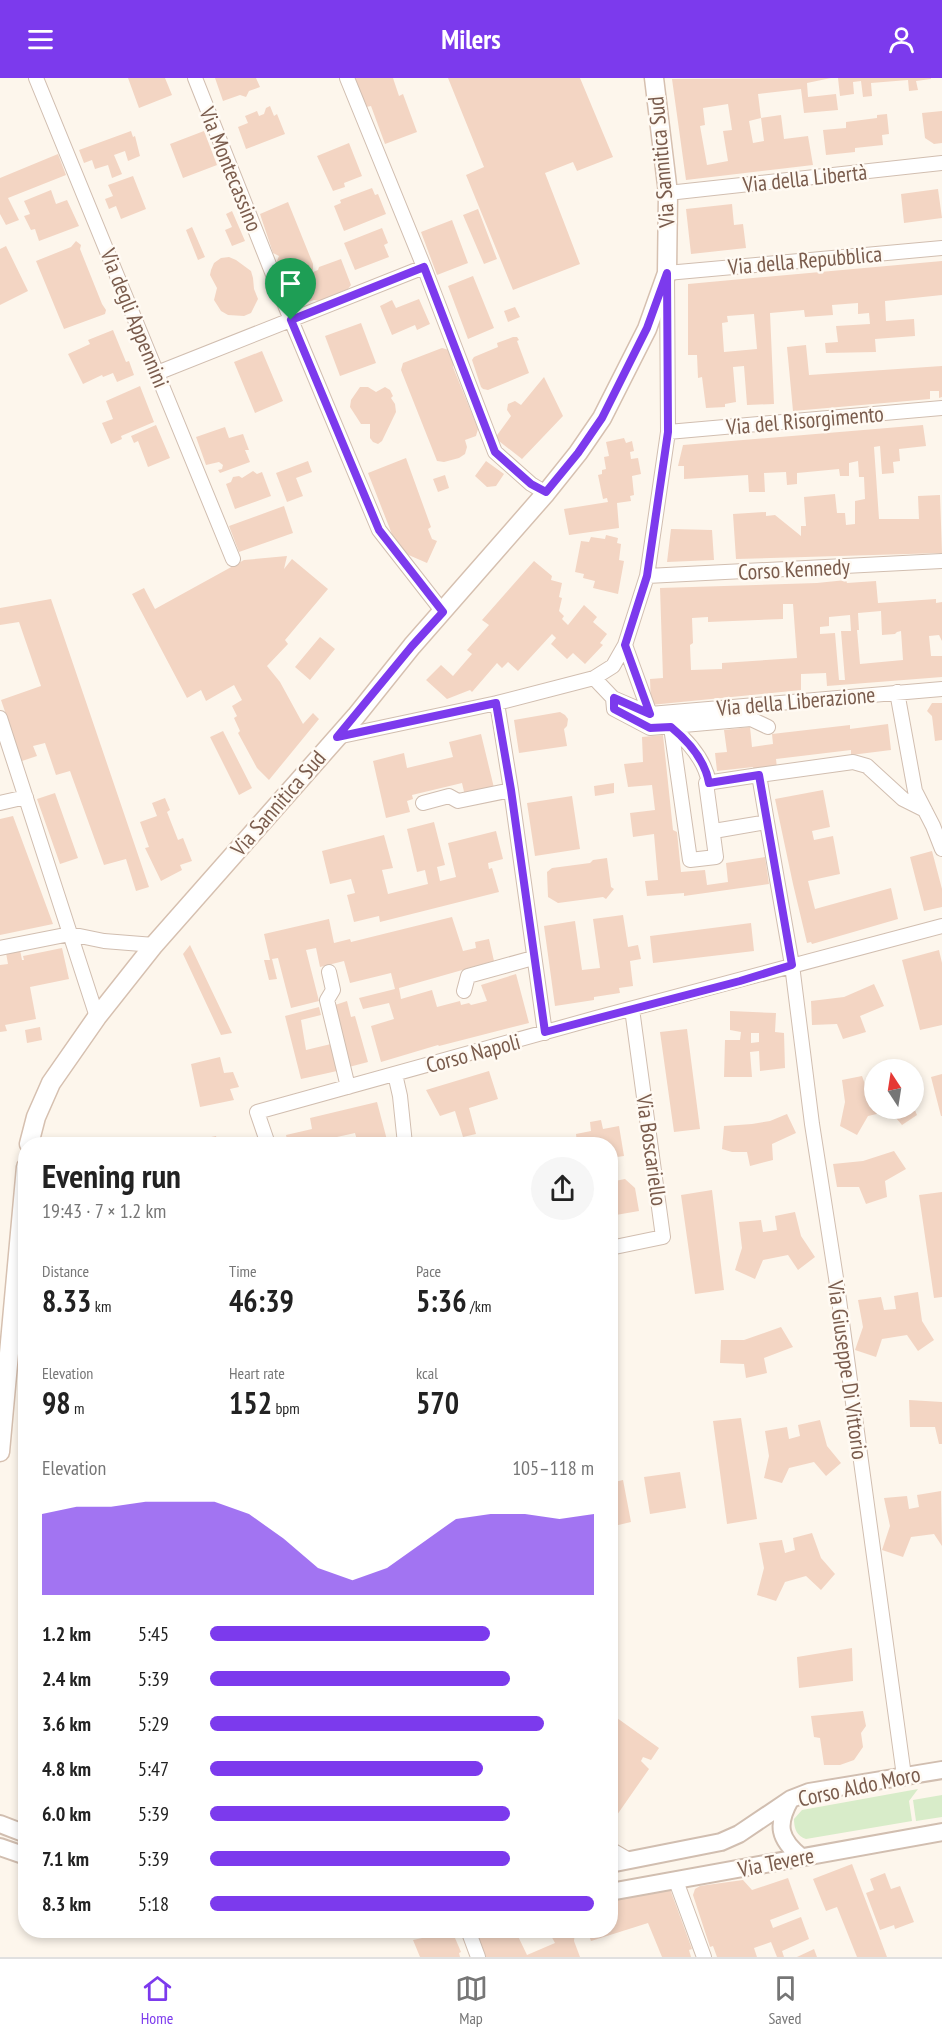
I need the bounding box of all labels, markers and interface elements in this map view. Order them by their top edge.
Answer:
text: Milers [441,22,501,56]
icon: menu [24,23,57,56]
icon: person [885,23,918,56]
street label: Via Sannitica Sud [641,95,681,230]
street label: Via Montecassino [193,102,269,235]
street label: Via della Libertà [741,158,868,199]
street label: Via della Repubblica [726,239,883,281]
street label: Via degli Appennini [94,243,176,392]
pin [265,258,316,320]
icon: arrive [274,267,307,300]
street label: Via del Risorgimento [724,399,885,441]
street label: Corso Kennedy [737,552,851,586]
street label: Via della Liberazione [715,680,876,722]
street label: Via Sannitica Sud [224,744,332,863]
street label: Corso Napoli [423,1027,523,1079]
north arrow [864,1059,924,1119]
map controls [864,1059,924,1119]
street label: Via Boscariello [630,1092,674,1207]
text: Evening run [42,1154,181,1197]
button: share [531,1157,594,1220]
text: 19:43 · 7 × 1.2 km [42,1198,166,1224]
text: Distance [42,1261,89,1281]
text: Time [229,1261,257,1281]
text: Pace [416,1261,441,1281]
street label: Via Giuseppe Di Vittorio [821,1278,874,1461]
text: 8.33 [42,1281,91,1320]
text: 46:39 [229,1281,294,1320]
text: 5:36 [416,1281,467,1320]
text: km [91,1296,111,1316]
text: /km [467,1296,491,1316]
text: Elevation [42,1363,93,1383]
text: Heart rate [229,1363,285,1383]
text: kcal [416,1363,438,1383]
text: 98 [42,1383,71,1422]
text: 152 [229,1383,272,1422]
text: 570 [416,1383,459,1422]
text: m [71,1398,85,1418]
text: bpm [272,1398,300,1418]
text: Elevation [42,1455,106,1481]
text: 105–118 m [512,1455,594,1481]
text: 1.2 km [42,1621,91,1647]
text: 5:45 [138,1621,169,1647]
text: 2.4 km [42,1666,91,1692]
text: 5:39 [138,1666,169,1692]
text: 3.6 km [42,1711,91,1737]
text: 5:29 [138,1711,169,1737]
text: 4.8 km [42,1756,91,1782]
text: 5:47 [138,1756,169,1782]
street label: Corso Aldo Moro [795,1759,923,1813]
text: 6.0 km [42,1801,91,1827]
text: 5:39 [138,1801,169,1827]
street label: Via Tevere [735,1841,816,1883]
text: 7.1 km [42,1846,89,1872]
text: 5:39 [138,1846,169,1872]
text: 8.3 km [42,1891,91,1917]
text: 5:18 [138,1891,169,1917]
tab: Home [141,1972,174,2028]
tab: Map [455,1972,488,2028]
tab: Saved [769,1972,802,2028]

